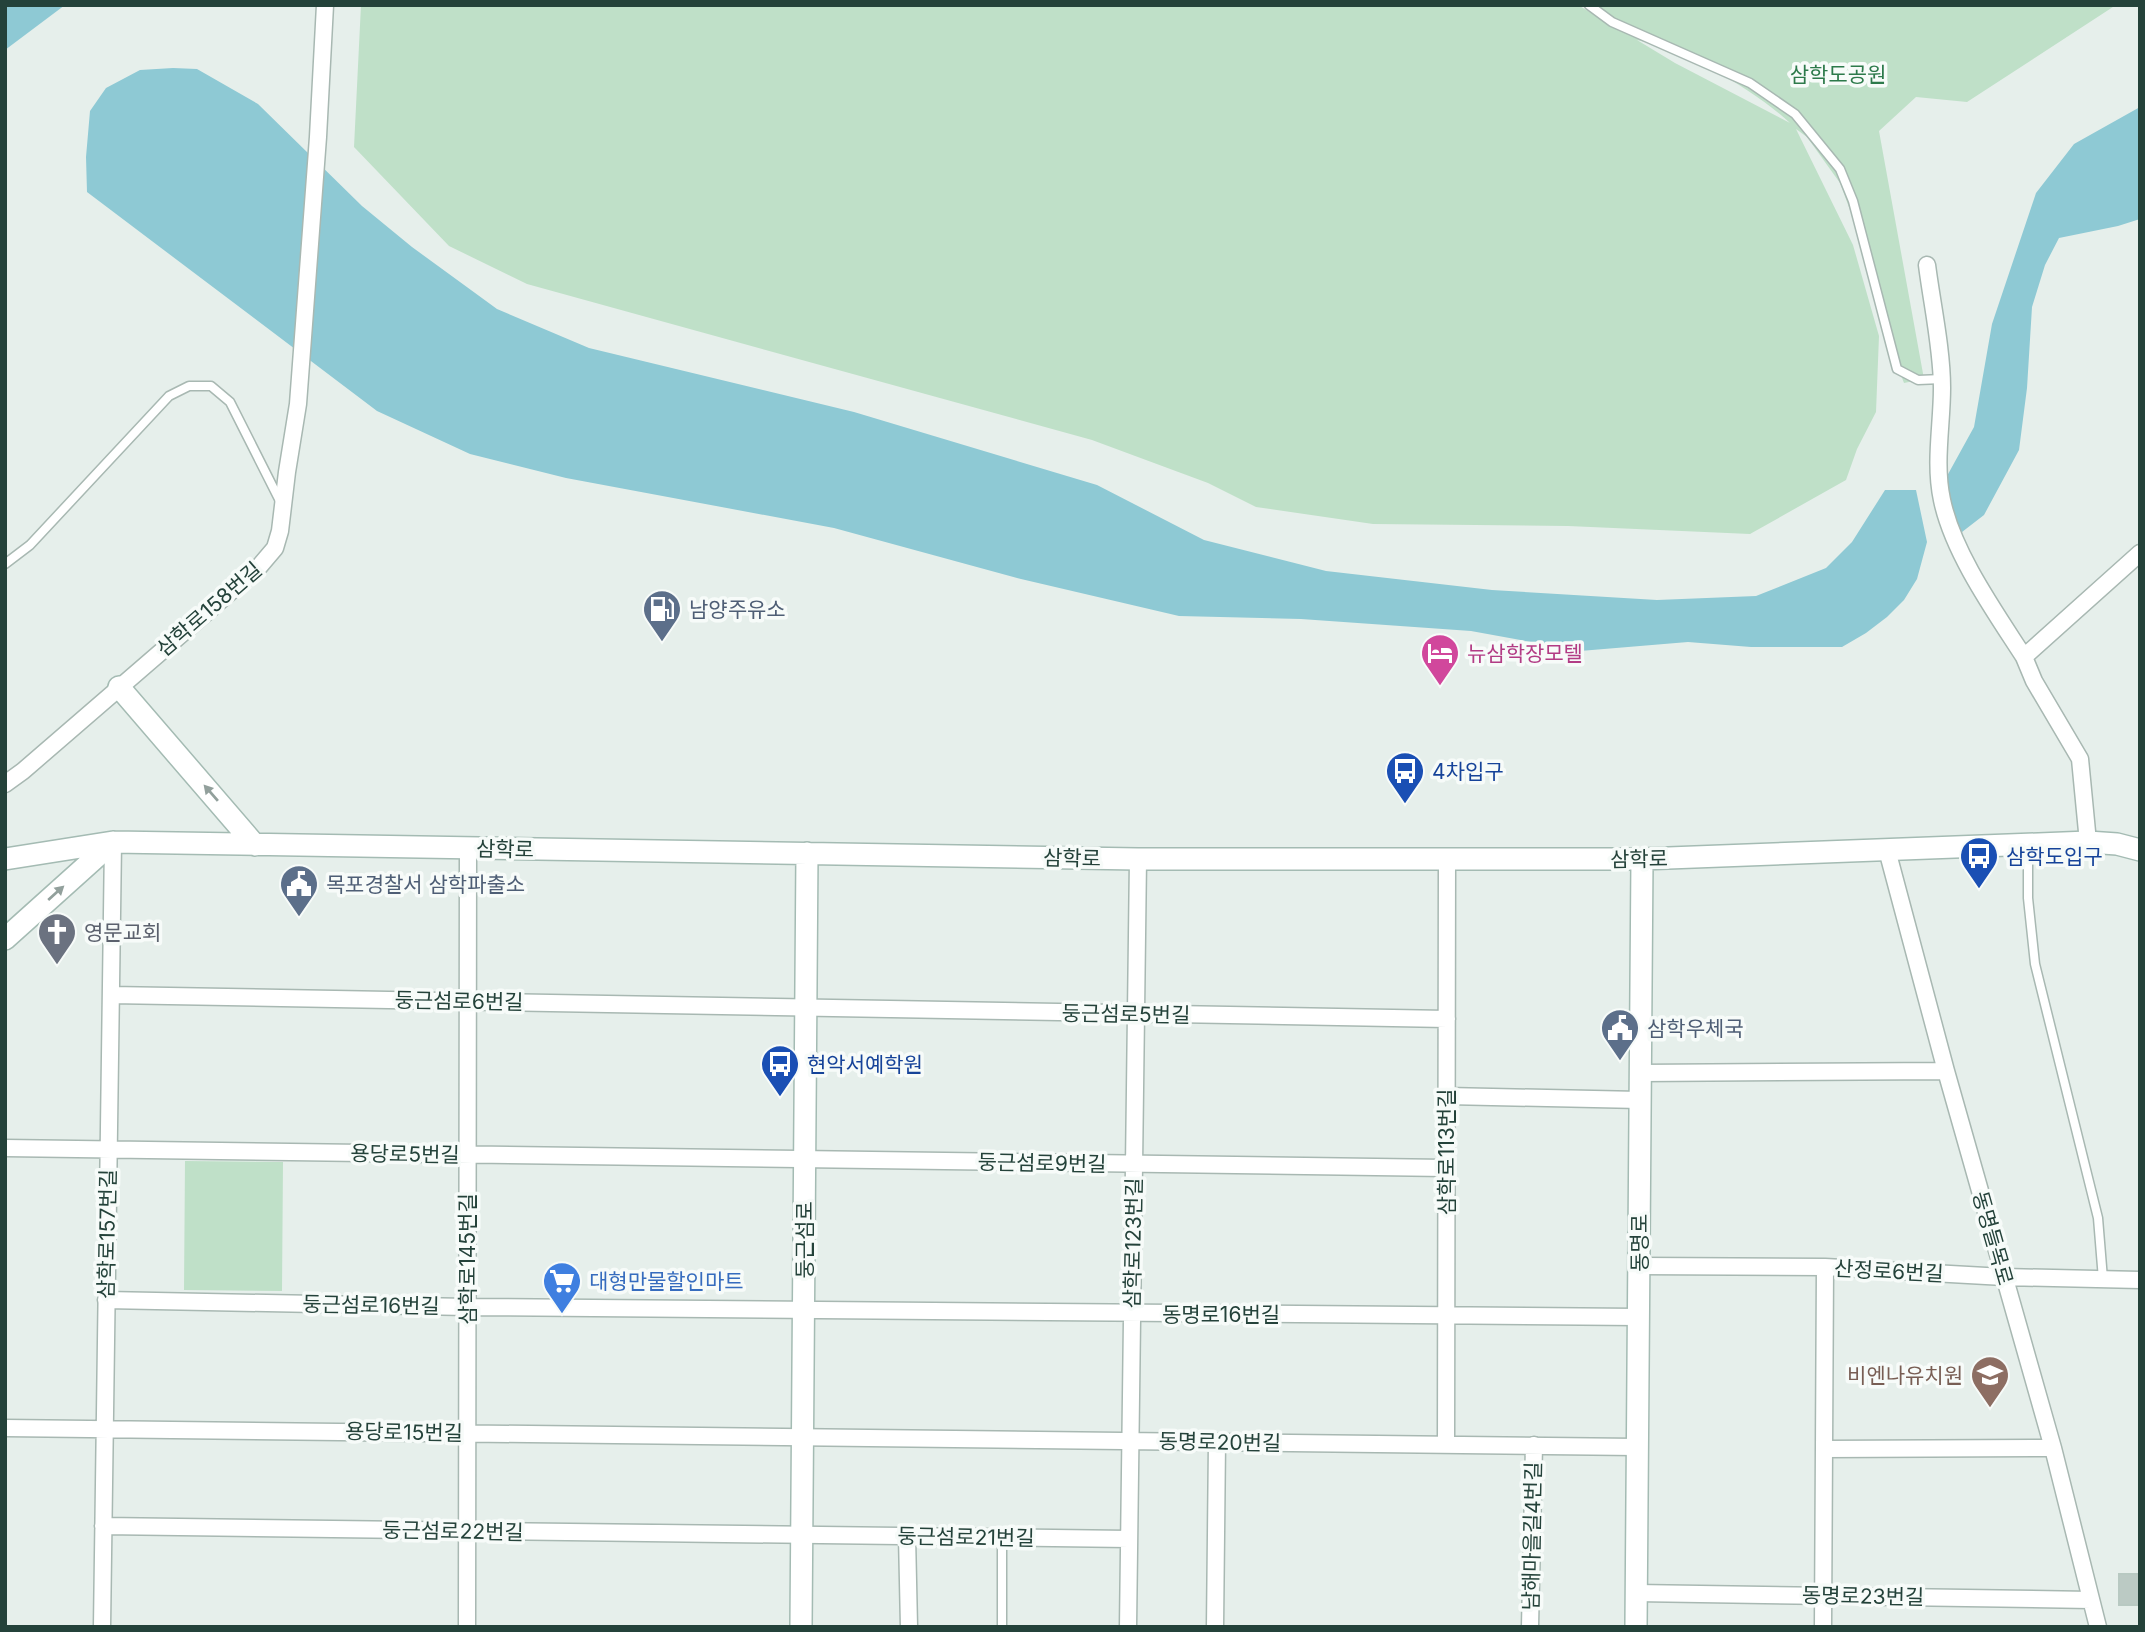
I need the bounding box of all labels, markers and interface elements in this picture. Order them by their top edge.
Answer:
park label: 삼학도공원 [1790,62,1886,87]
street label: 삼학로158번길 [151,557,267,661]
fuel station icon: 남양주유소 [641,588,683,643]
place label: 남양주유소 [689,597,786,622]
hotel icon: 뉴삼학장모텔 [1419,632,1461,687]
place label: 뉴삼학장모텔 [1467,641,1583,666]
bus stop icon: 4차입구 [1384,750,1426,805]
place label: 4차입구 [1432,759,1504,784]
one-way arrow [204,785,219,802]
bus stop icon: 삼학도입구 [1958,835,2000,890]
street label: 삼학로 [476,836,534,862]
place label: 삼학도입구 [2006,844,2103,869]
street label: 삼학로 [1043,845,1101,871]
street label: 삼학로 [1610,846,1668,872]
public building icon: 목포경찰서 삼학파출소 [278,863,320,918]
place label: 목포경찰서 삼학파출소 [326,872,525,897]
one-way arrow [47,886,64,902]
church icon: 영문교회 [36,911,78,966]
place label: 영문교회 [84,920,161,945]
street label: 둥근섬로6번길 [394,987,524,1015]
street label: 둥근섬로5번길 [1061,1000,1191,1028]
public building icon: 삼학우체국 [1599,1007,1641,1062]
place label: 삼학우체국 [1647,1016,1744,1041]
bus stop icon: 현악서예학원 [759,1043,801,1098]
place label: 현악서예학원 [807,1052,923,1077]
street label: 삼학로113번길 [1434,1089,1459,1215]
street label: 용당로5번길 [350,1141,460,1167]
street label: 둥근섬로9번길 [977,1149,1107,1177]
street label: 삼학로157번길 [93,1169,121,1299]
street label: 삼학로123번길 [1119,1177,1147,1309]
street label: 동명들목로 [1968,1188,2018,1288]
street label: 삼학로145번길 [455,1193,480,1325]
street label: 둥근섬로 [792,1201,817,1279]
street label: 동명로 [1627,1214,1652,1272]
street label: 산정로6번길 [1834,1256,1944,1286]
supermarket icon: 대형만물할인마트 [541,1260,583,1315]
place label: 대형만물할인마트 [589,1269,744,1294]
street label: 둥근섬로16번길 [302,1291,440,1319]
street label: 동명로16번길 [1162,1302,1280,1327]
school or university icon: 비엔나유치원 [1969,1354,2011,1409]
place label: 비엔나유치원 [1847,1363,1963,1388]
street label: 용당로15번길 [345,1418,463,1446]
street label: 동명로20번길 [1158,1428,1282,1456]
street label: 남해마을길4번길 [1518,1461,1546,1611]
street label: 둥근섬로22번길 [382,1517,524,1545]
street label: 둥근섬로21번길 [897,1523,1035,1551]
street label: 동명로23번길 [1802,1582,1924,1610]

